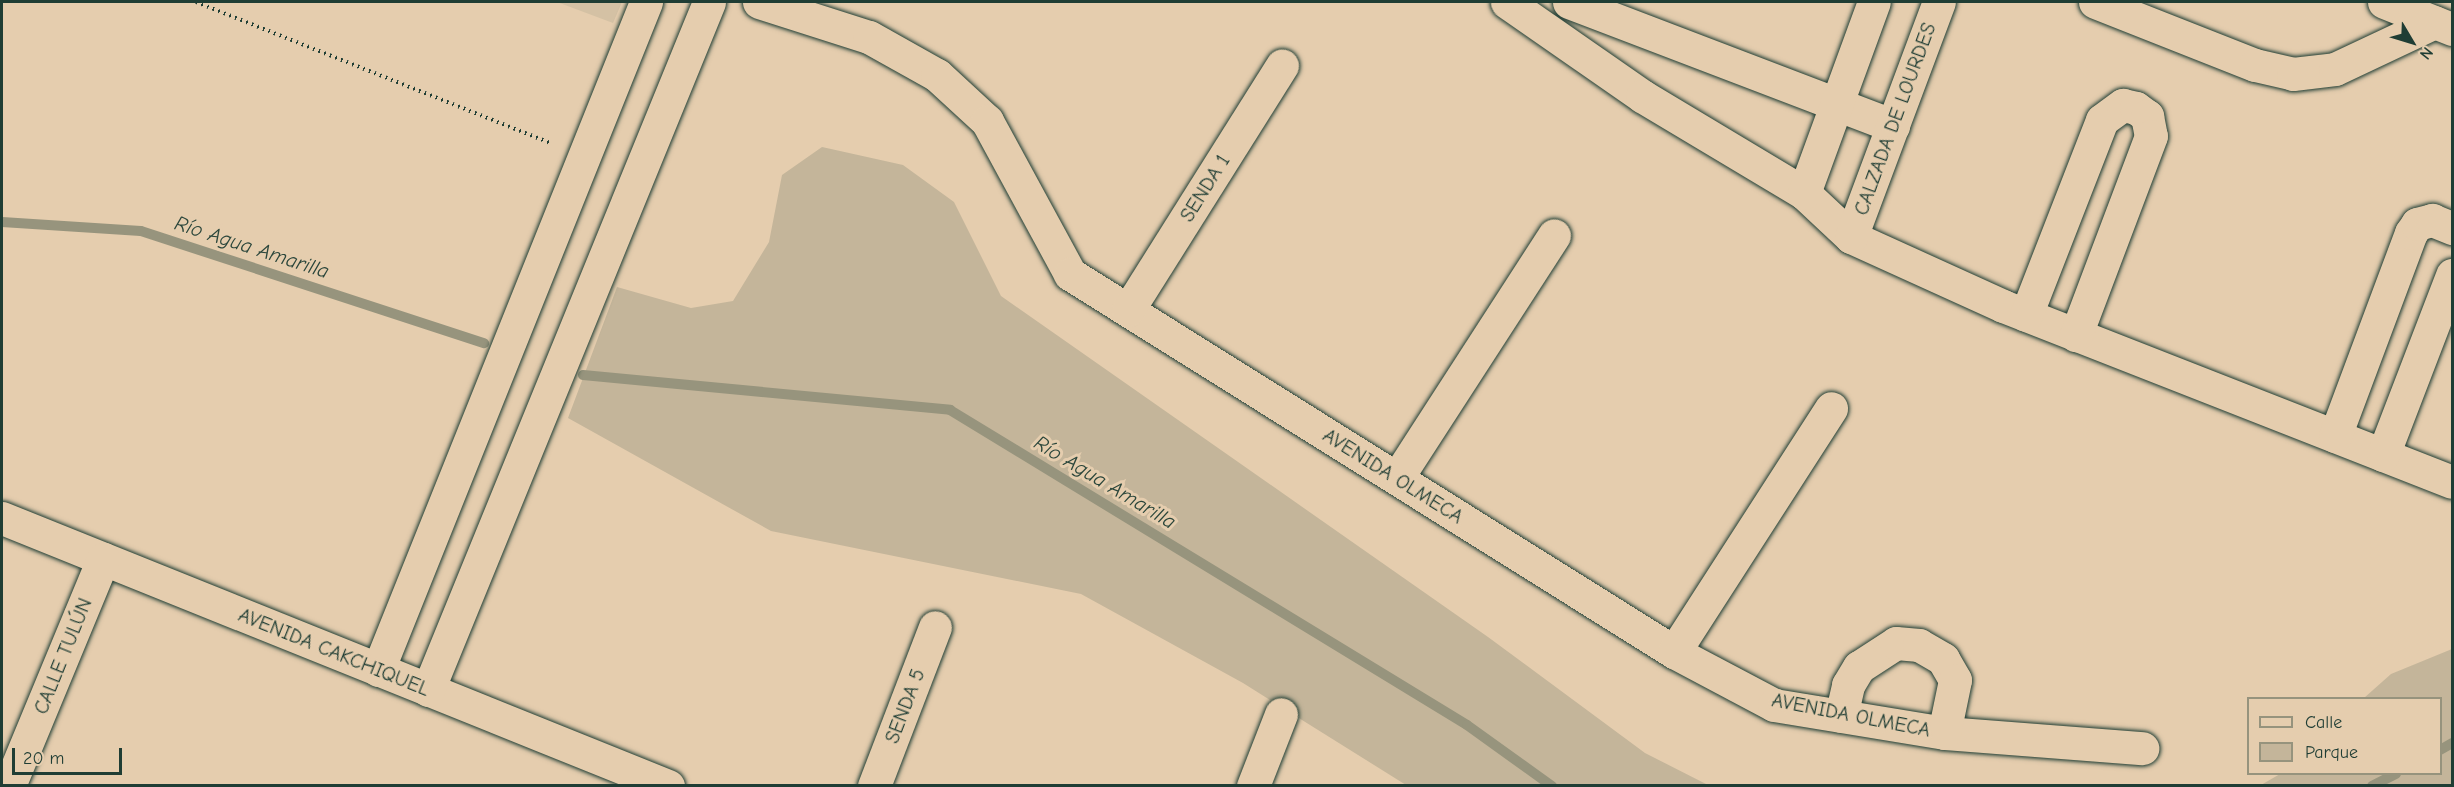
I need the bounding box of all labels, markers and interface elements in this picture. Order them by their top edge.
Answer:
north arrow [2382,12,2442,72]
street label: CALZADA DE LOURDES [1849,20,1941,218]
text: N [2416,43,2436,63]
street label: SENDA 1 [1175,150,1235,226]
water label: Río Agua Amarilla [172,210,332,284]
street label: AVENIDA OLMECA [1318,423,1468,529]
water label: Río Agua Amarilla [1030,430,1180,534]
street label: CALLE TULÚN [29,594,97,718]
street label: AVENIDA CAKCHIQUEL [235,603,433,701]
street label: SENDA 5 [880,665,930,747]
street label: AVENIDA OLMECA [1770,688,1932,742]
legend [2247,697,2442,775]
text: Calle [2305,712,2342,733]
scale bar [15,736,124,774]
text: Parque [2305,742,2358,763]
text: 20 m [23,748,64,769]

